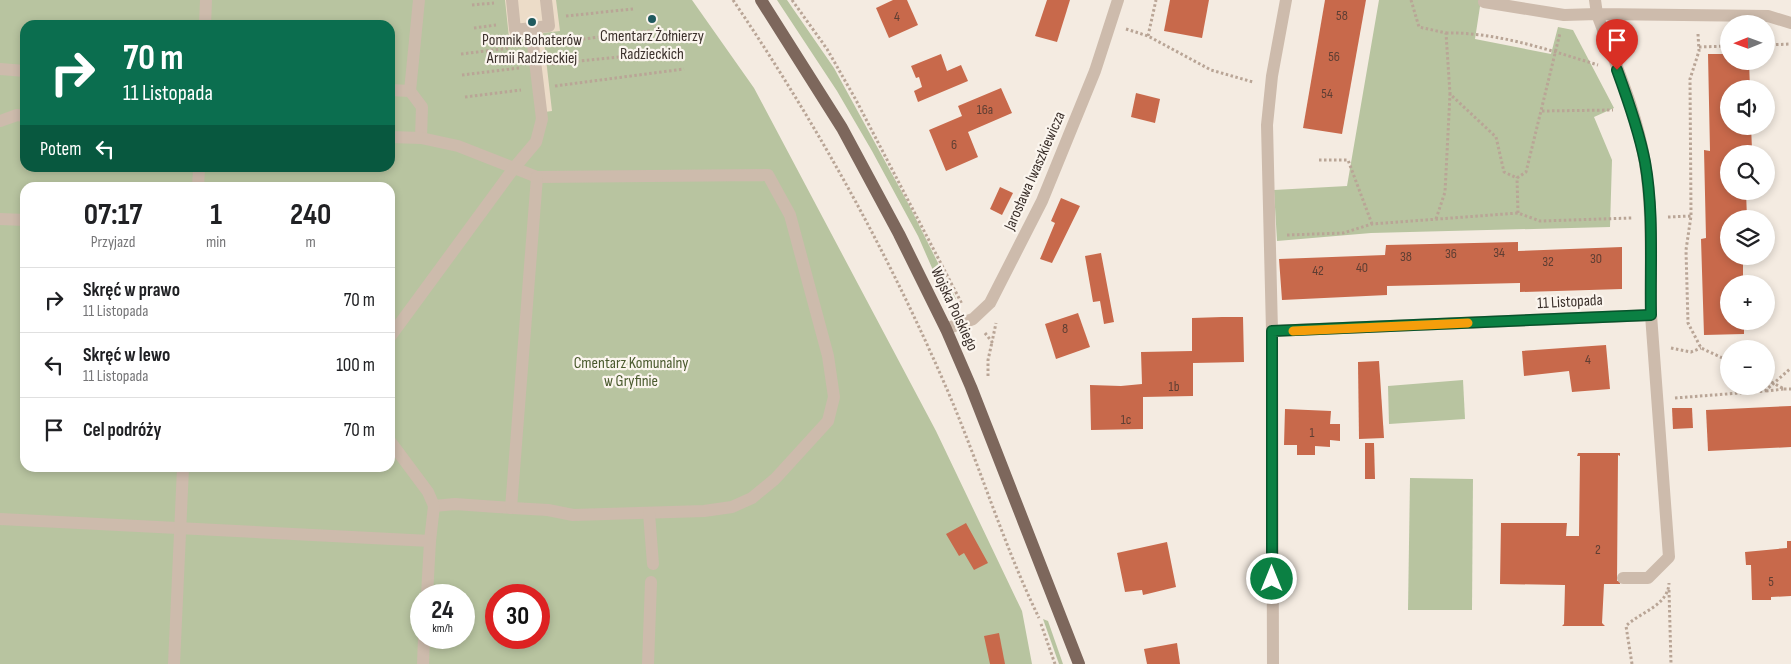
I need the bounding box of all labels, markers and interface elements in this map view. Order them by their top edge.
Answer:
house number: 58 [1336,7,1348,24]
house number: 4 [894,8,900,25]
marker: Cmentarz Żołnierzy Radzieckich [646,13,658,25]
north arrow [1720,15,1775,70]
map controls [1720,15,1775,395]
marker: Pomnik Bohaterów Armii Radzieckiej [526,16,538,28]
pin [1596,19,1638,70]
icon: arrive [1603,26,1631,54]
place label: Cmentarz Żołnierzy Radzieckich [600,27,704,64]
place label: Pomnik Bohaterów Armii Radzieckiej [482,31,582,68]
text: 70 m [123,37,183,80]
icon: right [40,40,105,105]
house number: 56 [1328,48,1340,65]
text: 11 Listopada [123,80,213,107]
button: sound [1720,80,1775,135]
house number: 54 [1321,85,1333,102]
house number: 16a [977,101,993,118]
street label: Jarosława Iwaszkiewicza [1000,109,1070,234]
icon: left [91,135,119,163]
house number: 6 [951,136,957,153]
text: Potem [40,138,81,161]
button: search [1720,145,1775,200]
text: 07:17 [84,197,142,233]
text: 1 [210,197,222,233]
text: 240 [290,197,331,233]
button: layers [1720,210,1775,265]
text: Przyjazd [91,233,135,252]
text: min [206,233,226,252]
text: m [305,233,316,252]
house number: 34 [1493,244,1505,261]
house number: 36 [1445,245,1457,262]
house number: 38 [1400,248,1412,265]
house number: 30 [1590,250,1602,267]
house number: 32 [1542,253,1554,270]
house number: 40 [1356,259,1368,276]
house number: 42 [1312,262,1324,279]
street label: Wojska Polskiego [926,264,982,354]
button: + [1720,275,1775,330]
text: Skręć w prawo [83,279,180,302]
icon: right [40,286,68,314]
text: 70 m [344,289,375,312]
street label: 11 Listopada [1537,291,1603,313]
text: 11 Listopada [83,302,148,321]
house number: 8 [1062,320,1068,337]
button: − [1720,340,1775,395]
text: Skręć w lewo [83,344,170,367]
icon: left [40,351,68,379]
house number: 4 [1585,351,1591,368]
text: 100 m [336,354,375,377]
park label: Cmentarz Komunalny w Gryfinie [574,354,688,391]
text: 11 Listopada [83,367,148,386]
house number: 1b [1169,378,1180,395]
house number: 1c [1121,411,1131,428]
icon: arrive [40,416,68,444]
text: Cel podróży [83,419,161,442]
text: 70 m [344,419,375,442]
house number: 1 [1310,424,1315,441]
house number: 2 [1595,541,1601,558]
position arrow [1245,552,1297,604]
house number: 5 [1768,573,1774,590]
speed limit sign: 30 [485,584,550,649]
text: 24 [431,595,454,626]
text: km/h [432,621,453,636]

